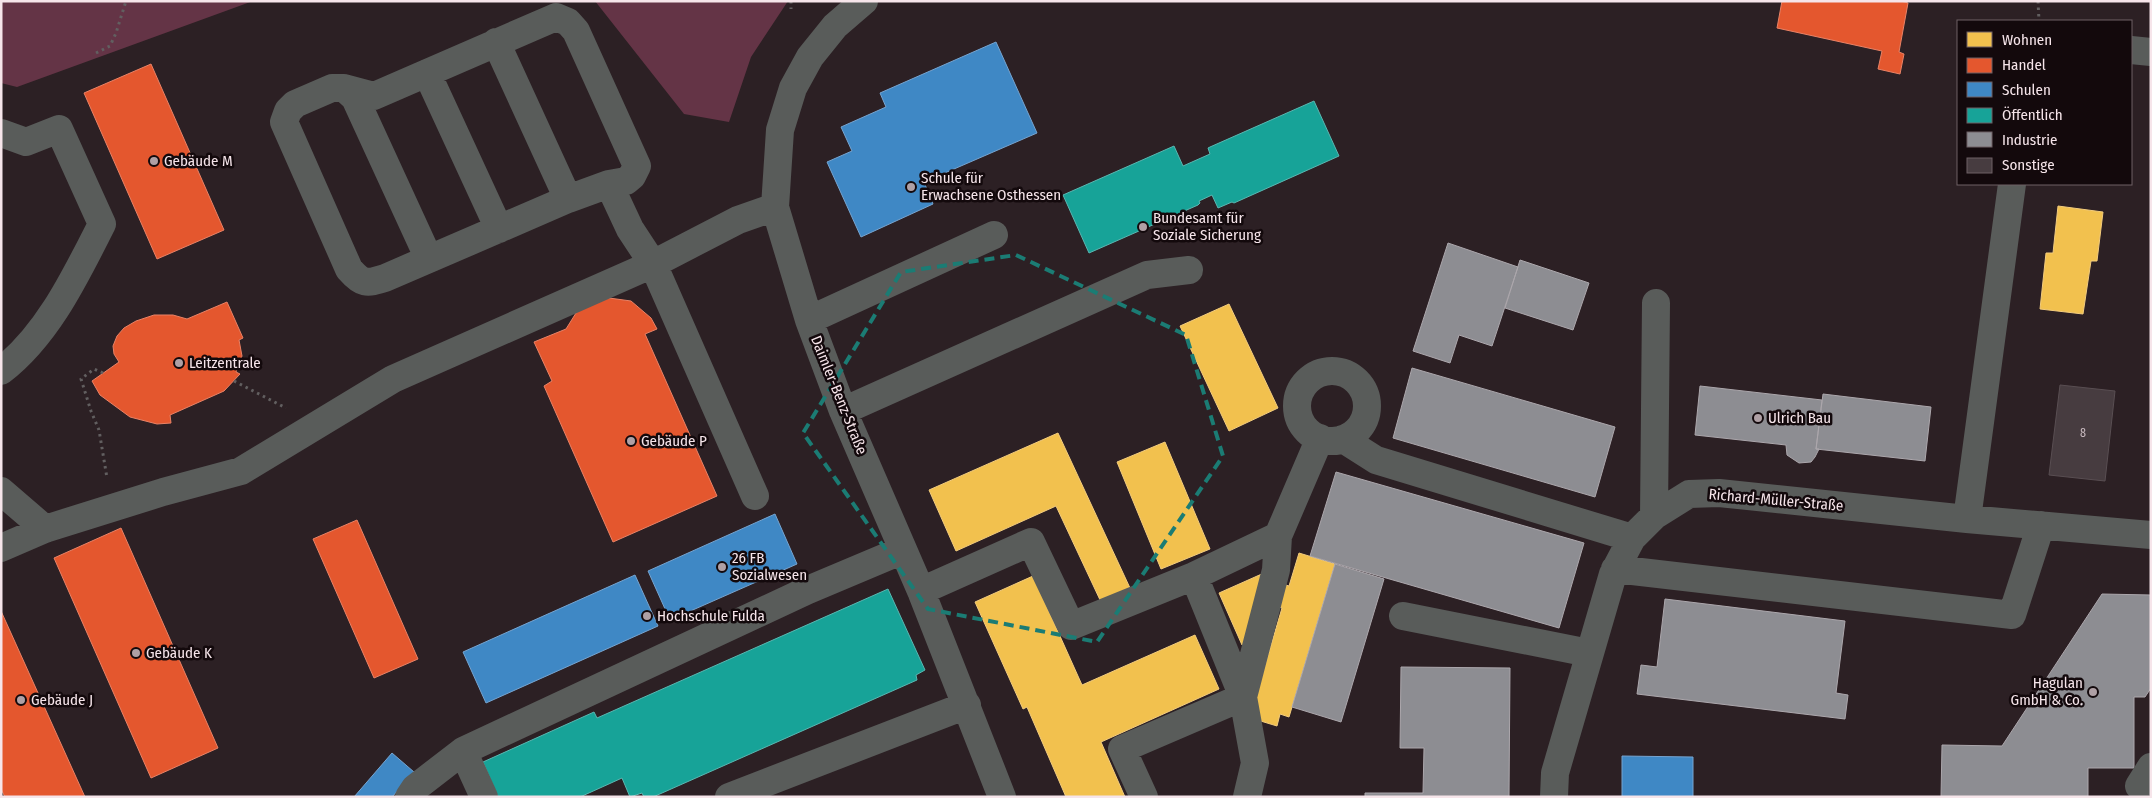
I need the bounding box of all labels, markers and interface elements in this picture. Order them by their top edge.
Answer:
legend [1957,20,2132,185]
text: Wohnen [2002,31,2052,49]
text: Handel [2002,56,2046,74]
text: Schulen [2002,81,2051,99]
text: Öffentlich [2002,106,2063,124]
text: Industrie [2002,131,2057,149]
place label: Gebäude M [164,152,233,170]
marker: Gebäude M [148,155,160,167]
text: Sonstige [2002,156,2055,174]
place label: Schule für Erwachsene Osthessen [921,169,1061,204]
marker: Schule für Erwachsene Osthessen [905,181,917,193]
place label: Bundesamt für Soziale Sicherung [1153,209,1261,244]
marker: Bundesamt für Soziale Sicherung [1137,221,1149,233]
street label: Daimler-Benz-Straße [807,333,871,457]
place label: Leitzentrale [189,354,261,372]
marker: Leitzentrale [173,357,185,369]
place label: Ulrich Bau [1768,409,1831,427]
marker: Ulrich Bau [1752,412,1764,424]
house number: 8 [2080,426,2086,440]
place label: Gebäude P [641,432,707,450]
marker: Gebäude P [625,435,637,447]
street label: Richard-Müller-Straße [1708,485,1844,515]
place label: 26 FB Sozialwesen [732,549,807,584]
marker: 26 FB Sozialwesen [716,561,728,573]
place label: Hochschule Fulda [657,607,765,625]
marker: Hochschule Fulda [641,610,653,622]
place label: Gebäude K [146,644,212,662]
marker: Gebäude K [130,647,142,659]
place label: Hagulan GmbH & Co. [2011,674,2083,709]
marker: Hagulan GmbH & Co. [2087,686,2099,698]
place label: Gebäude J [31,691,93,709]
marker: Gebäude J [15,694,27,706]

